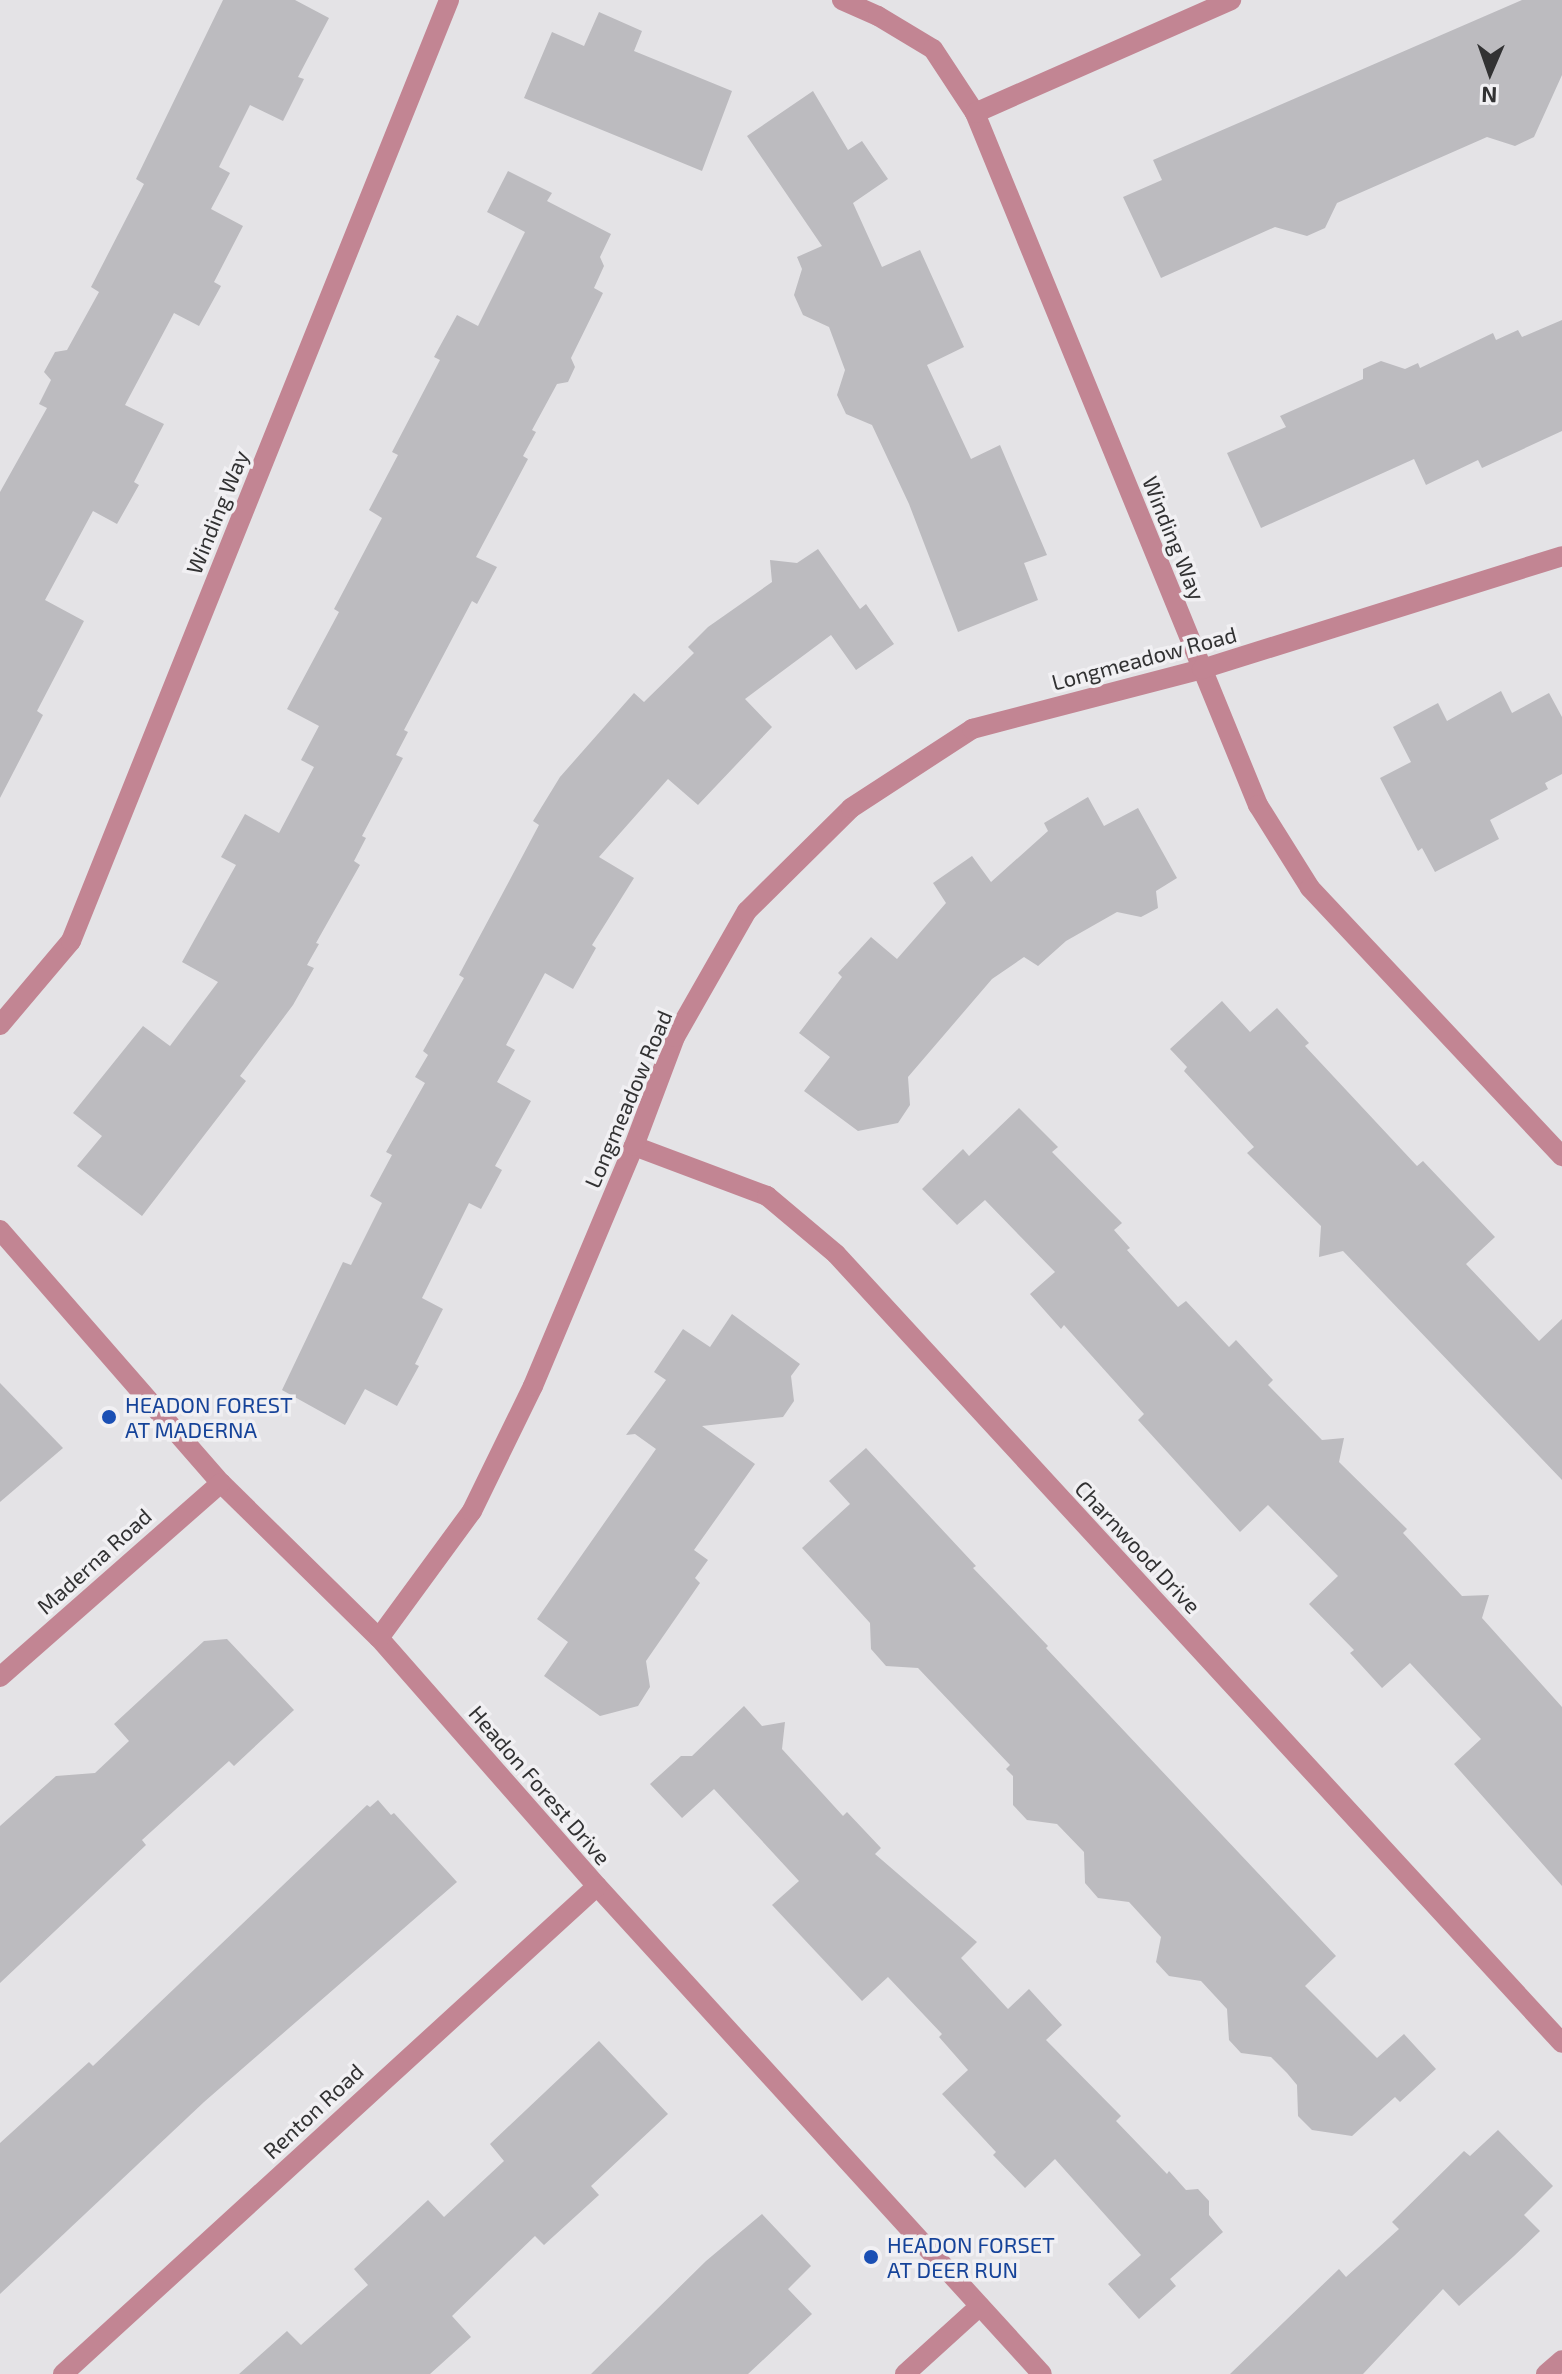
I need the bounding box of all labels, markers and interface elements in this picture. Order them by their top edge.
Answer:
north arrow [1450,32,1530,112]
text: N [1481,83,1498,109]
street label: Winding Way [180,446,254,578]
street label: Winding Way [1137,472,1211,604]
street label: Longmeadow Road [1048,621,1240,695]
street label: Longmeadow Road [579,1006,677,1192]
place label: HEADON FOREST AT MADERNA [125,1391,293,1442]
marker: HEADON FOREST AT MADERNA [100,1408,118,1426]
street label: Charnwood Drive [1070,1475,1206,1619]
street label: Maderna Road [31,1503,157,1619]
street label: Headon Forest Drive [464,1700,616,1870]
street label: Renton Road [257,2058,369,2164]
place label: HEADON FORSET AT DEER RUN [887,2231,1055,2282]
marker: HEADON FORSET AT DEER RUN [862,2248,880,2266]

